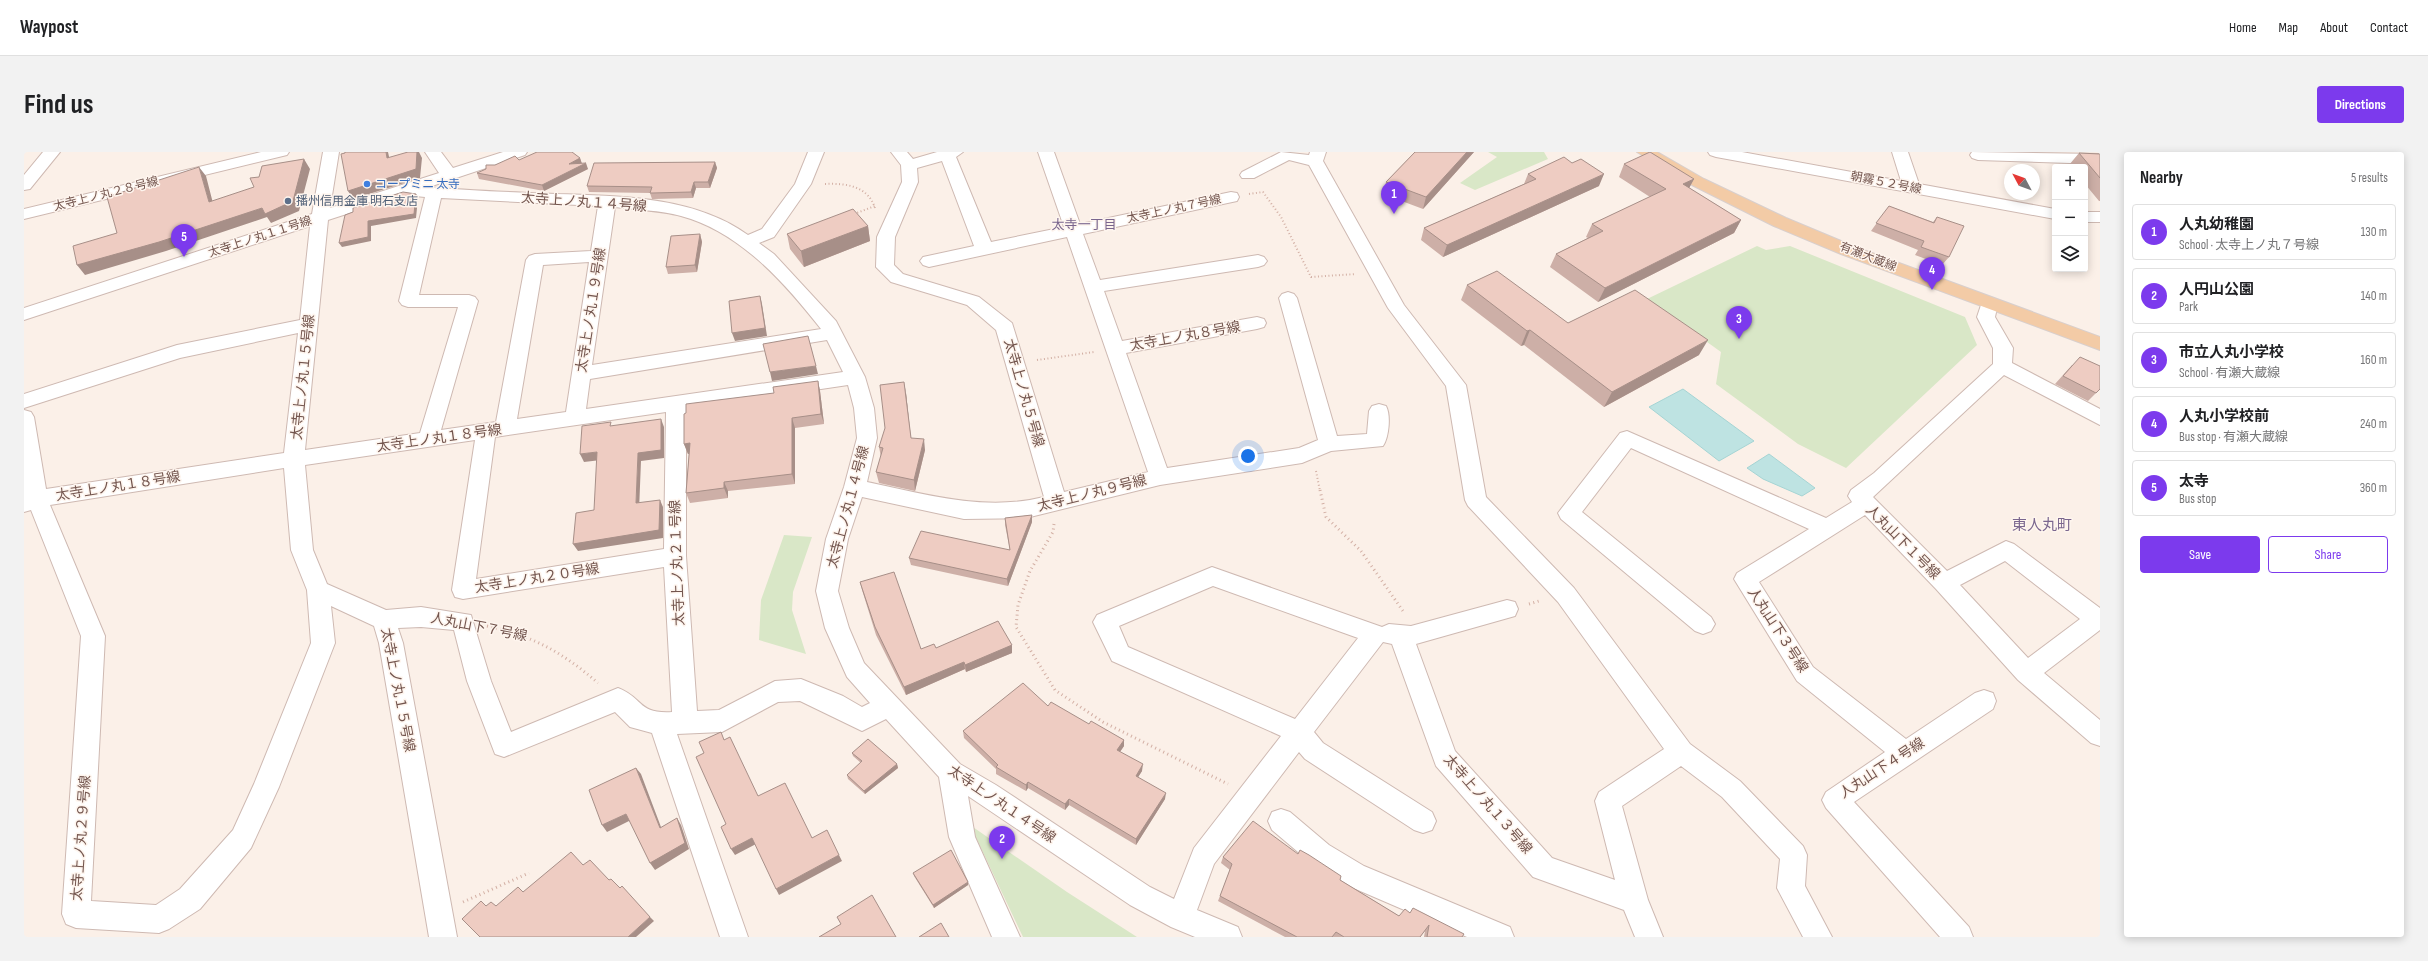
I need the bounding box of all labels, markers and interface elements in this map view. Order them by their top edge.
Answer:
text: Waypost [20,16,78,39]
text: Home [2229,19,2257,36]
text: Map [2279,19,2298,36]
text: About [2320,19,2348,36]
text: Contact [2370,19,2408,36]
button: Directions [2317,86,2404,123]
text: Find us [24,88,93,121]
north arrow [2004,164,2040,200]
map controls [2052,164,2088,272]
button: + [2052,164,2088,200]
text: Nearby [2140,168,2183,188]
street label: 朝霧５２号線 [1849,169,1923,197]
text: 5 results [2351,170,2388,186]
street label: 太寺上ノ丸２８号線 [52,174,160,214]
place label: コープミニ 太寺 [375,177,460,192]
marker: コープミニ 太寺 [362,179,372,189]
pin: 1 [1381,181,1407,214]
street label: 太寺上ノ丸１４号線 [521,189,647,215]
street label: 太寺上ノ丸７号線 [1125,192,1223,226]
place label: 播州信用金庫 明石支店 [296,194,418,209]
marker: 播州信用金庫 明石支店 [283,196,293,206]
button: − [2052,200,2088,236]
street label: 太寺上ノ丸１１号線 [206,213,314,261]
text: 人丸幼稚園 [2179,215,2254,234]
district label: 太寺一丁目 [1051,217,1117,233]
pin: 5 [171,224,197,257]
text: 1 [2151,224,2157,240]
text: 130 m [2361,224,2387,240]
button: layers [2052,236,2088,272]
text: School · 太寺上ノ丸７号線 [2179,237,2319,253]
street label: 有瀬大蔵線 [1837,239,1899,275]
street label: 太寺上ノ丸１９号線 [573,246,609,374]
pin: 4 [1919,257,1945,290]
text: 人円山公園 [2179,280,2254,299]
text: 2 [2151,288,2157,304]
text: 140 m [2361,288,2387,304]
text: Park [2179,299,2198,315]
pin: 3 [1726,306,1752,339]
street label: 太寺上ノ丸１５号線 [288,313,318,441]
street label: 太寺上ノ丸８号線 [1128,318,1242,354]
street label: 太寺上ノ丸５号線 [1000,337,1048,449]
text: 市立人丸小学校 [2179,343,2284,362]
text: 3 [2151,352,2157,368]
text: 160 m [2361,352,2387,368]
text: School · 有瀬大蔵線 [2179,365,2280,381]
text: 人丸小学校前 [2179,407,2269,426]
text: 4 [2151,416,2157,432]
text: 240 m [2360,416,2387,432]
street label: 太寺上ノ丸１８号線 [375,421,503,455]
text: Bus stop · 有瀬大蔵線 [2179,429,2288,445]
street label: 太寺上ノ丸１４号線 [823,444,873,570]
your location [1238,446,1258,466]
street label: 太寺上ノ丸１８号線 [54,468,182,504]
street label: 太寺上ノ丸９号線 [1036,471,1148,515]
text: 太寺 [2179,472,2209,491]
text: 5 [2151,480,2157,496]
text: 360 m [2360,480,2387,496]
text: Bus stop [2179,491,2216,507]
street label: 太寺上ノ丸２１号線 [666,500,688,626]
street label: 人丸山下１号線 [1862,501,1944,583]
district label: 東人丸町 [2012,516,2072,535]
button: Save [2140,536,2260,573]
button: Share [2268,536,2388,573]
street label: 太寺上ノ丸２０号線 [473,560,601,596]
street label: 人丸山下３号線 [1744,584,1812,676]
street label: 人丸山下７号線 [429,609,529,645]
street label: 太寺上ノ丸１５号線 [378,627,418,753]
street label: 人丸山下４号線 [1836,734,1928,802]
street label: 太寺上ノ丸１３号線 [1440,751,1536,857]
street label: 太寺上ノ丸１４号線 [945,762,1059,846]
street label: 太寺上ノ丸２９号線 [68,775,94,901]
pin: 2 [989,826,1015,859]

